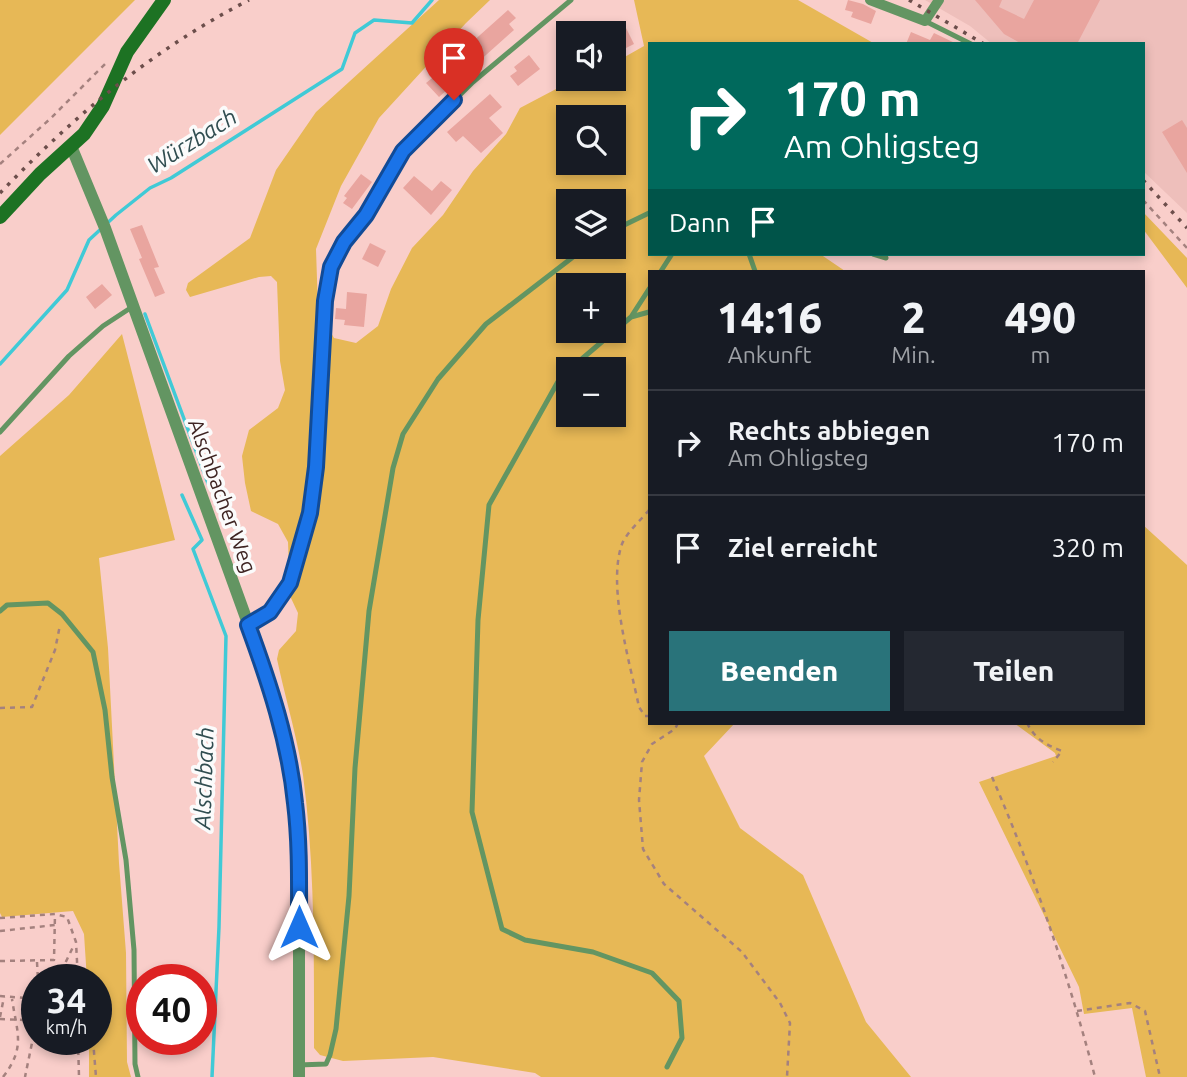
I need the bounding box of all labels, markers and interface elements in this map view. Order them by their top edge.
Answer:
map controls [556,21,626,427]
button: sound [556,21,626,91]
pin [424,28,484,100]
icon: arrive [435,39,473,77]
icon: right [669,70,760,161]
text: 170 m [784,70,921,125]
water label: Würzbach [143,103,241,178]
button: search [556,105,626,175]
text: Am Ohligsteg [784,128,980,164]
button: layers [556,189,626,259]
icon: arrive [744,203,782,241]
text: Dann [669,208,730,237]
button: + [556,273,626,343]
text: 14:16 [717,294,822,341]
text: 2 [902,294,925,341]
text: 490 [1005,294,1076,341]
text: Ankunft [728,342,812,367]
text: Min. [891,342,936,367]
text: m [1030,342,1050,367]
button: − [556,357,626,427]
street label: Alschbacher Weg [184,415,262,576]
text: Rechts abbiegen [728,416,930,445]
icon: right [669,424,707,462]
text: 170 m [1052,428,1124,457]
text: Am Ohligsteg [728,445,869,470]
icon: arrive [669,529,707,567]
text: Ziel erreicht [728,533,878,562]
text: 320 m [1052,533,1124,562]
button: Beenden [669,631,890,711]
button: Teilen [904,631,1124,711]
water label: Alschbach [189,726,218,831]
position arrow [262,890,336,964]
speed limit sign: 40 [126,964,217,1055]
text: 34 [47,980,86,1020]
text: km/h [46,1017,87,1037]

